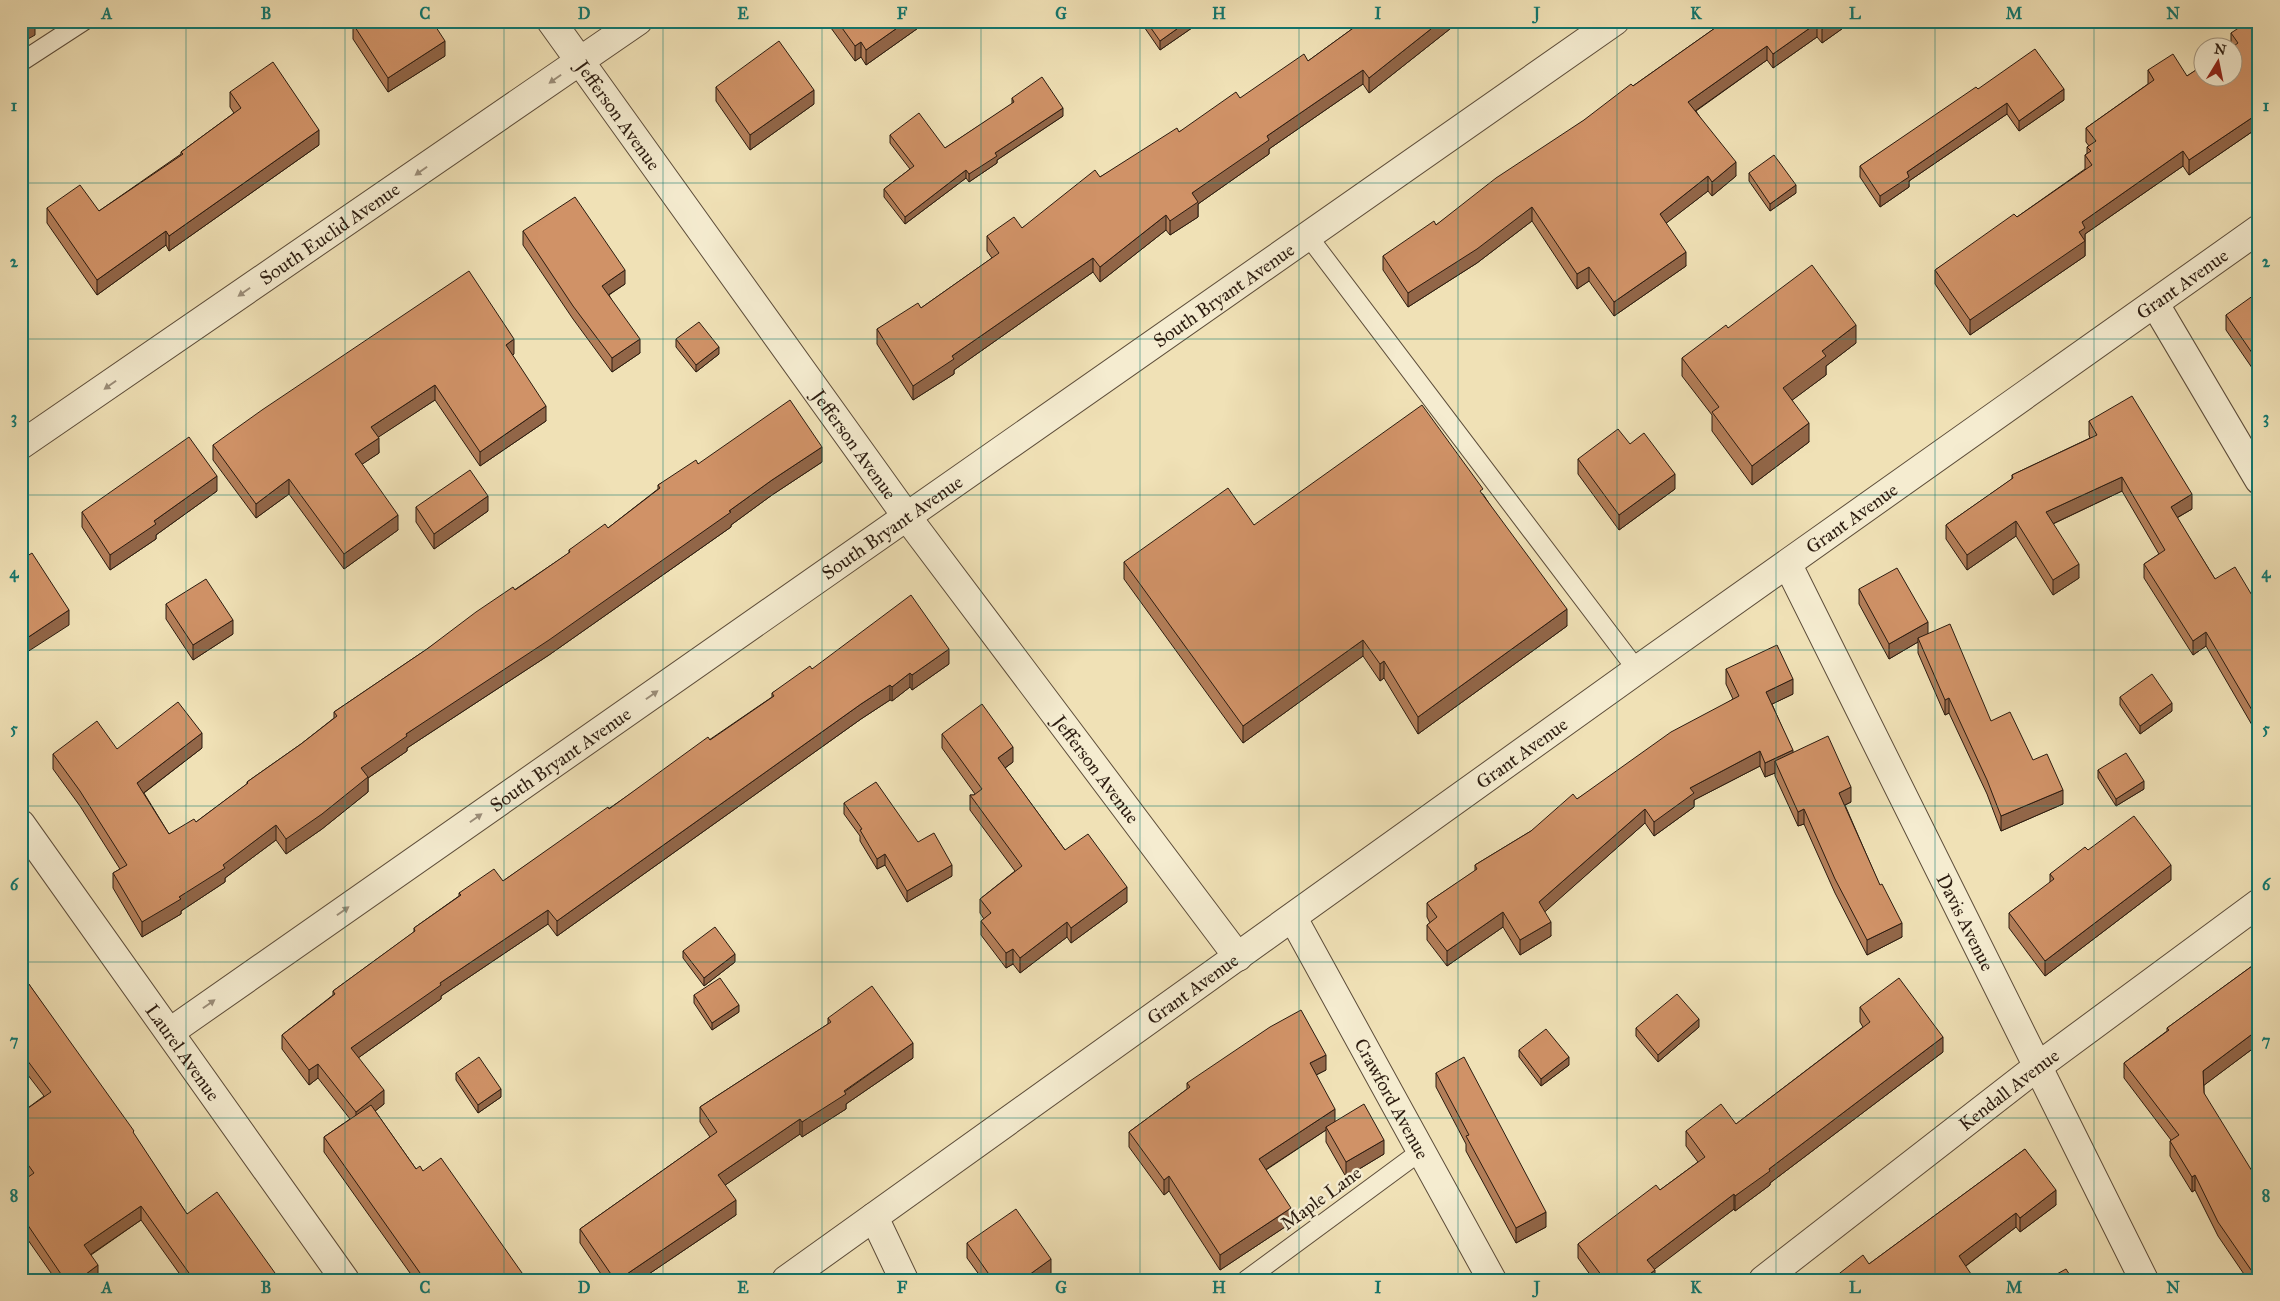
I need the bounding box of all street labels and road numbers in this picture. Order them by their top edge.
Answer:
street label: Jefferson Avenue [569,54,666,175]
street label: South Euclid Avenue [255,177,404,289]
street label: South Bryant Avenue [1149,237,1299,352]
street label: Grant Avenue [2132,243,2232,324]
street label: Jefferson Avenue [806,383,902,504]
street label: South Bryant Avenue [817,470,967,584]
street label: Grant Avenue [1801,477,1902,558]
street label: South Bryant Avenue [485,702,635,816]
street label: Jefferson Avenue [1046,709,1145,828]
street label: Grant Avenue [1471,712,1572,793]
street label: Davis Avenue [1932,870,2000,975]
street label: Grant Avenue [1142,948,1243,1029]
street label: Laurel Avenue [141,999,225,1105]
street label: Crawford Avenue [1350,1034,1435,1163]
street label: Kendall Avenue [1954,1043,2063,1135]
street label: Maple Lane [1276,1161,1366,1235]

